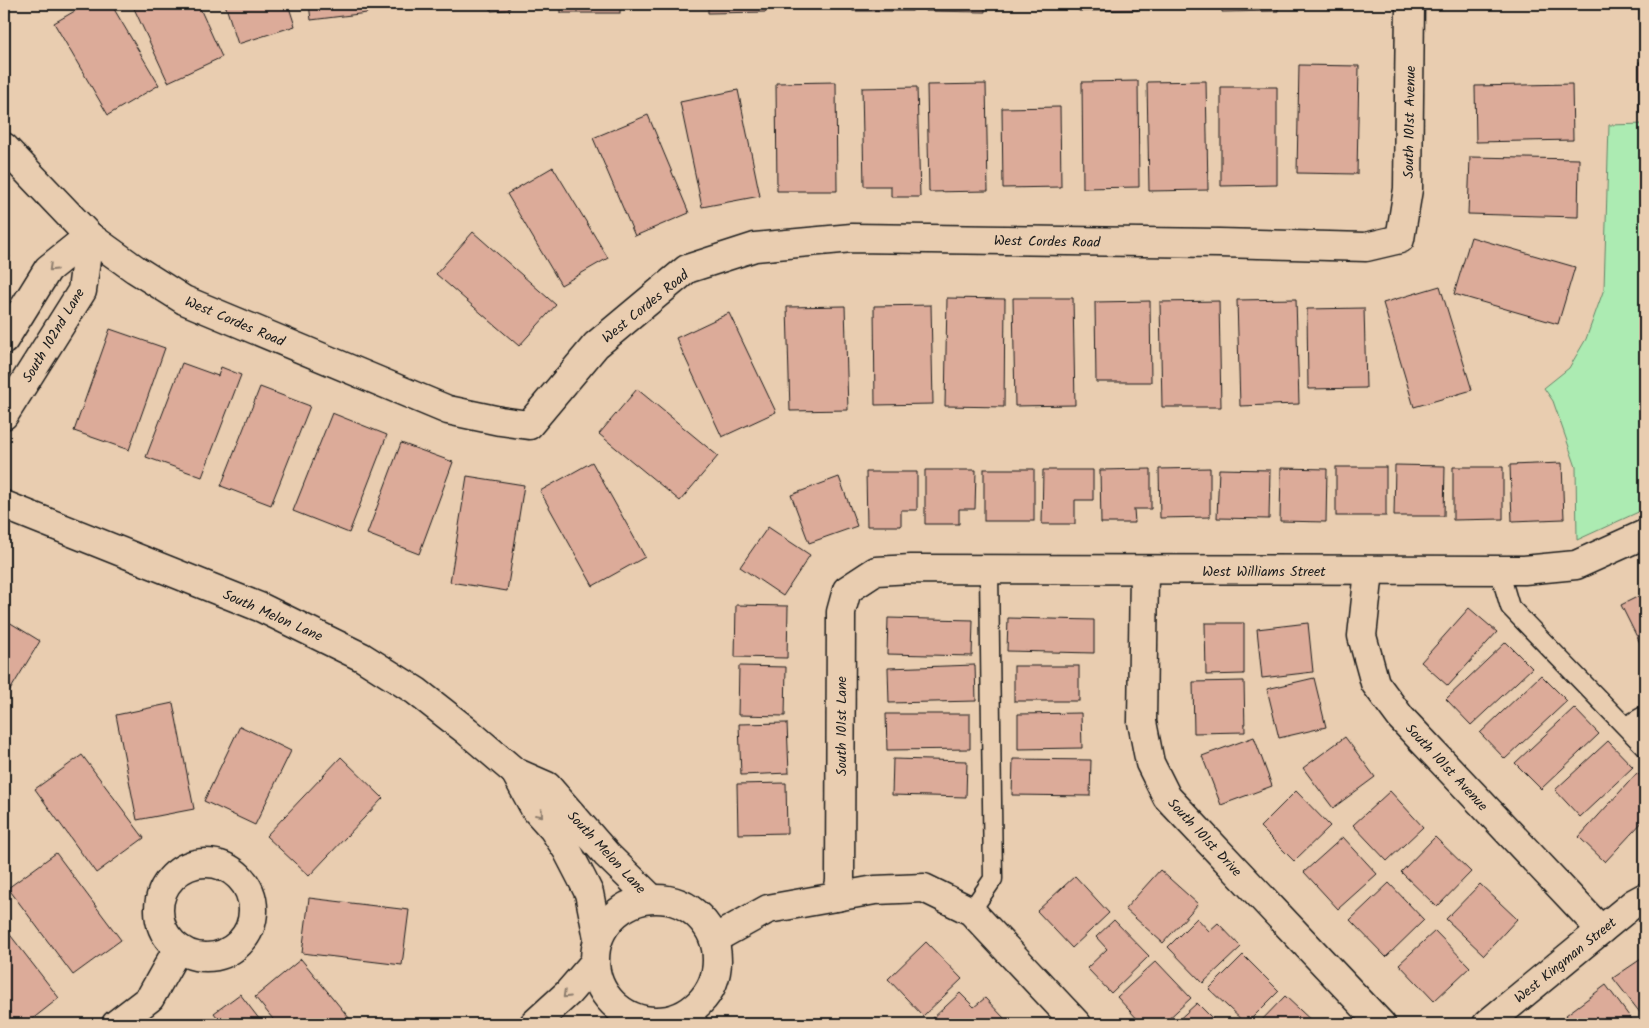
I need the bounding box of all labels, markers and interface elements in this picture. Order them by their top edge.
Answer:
street label: South 101st Avenue [1398,65,1422,179]
street label: West Cordes Road [994,230,1101,254]
one-way arrow [49,262,58,271]
street label: West Cordes Road [597,264,695,349]
street label: South 102nd Lane [17,284,91,387]
street label: West Cordes Road [181,291,289,353]
street label: West Williams Street [1202,561,1326,583]
street label: South Melon Lane [219,584,327,648]
street label: South 101st Lane [831,675,853,776]
street label: South 101st Avenue [1400,719,1493,817]
street label: South 101st Drive [1162,793,1247,883]
street label: South Melon Lane [562,806,651,900]
one-way arrow [534,809,543,818]
street label: West Kingman Street [1510,912,1622,1009]
one-way arrow [562,989,571,998]

